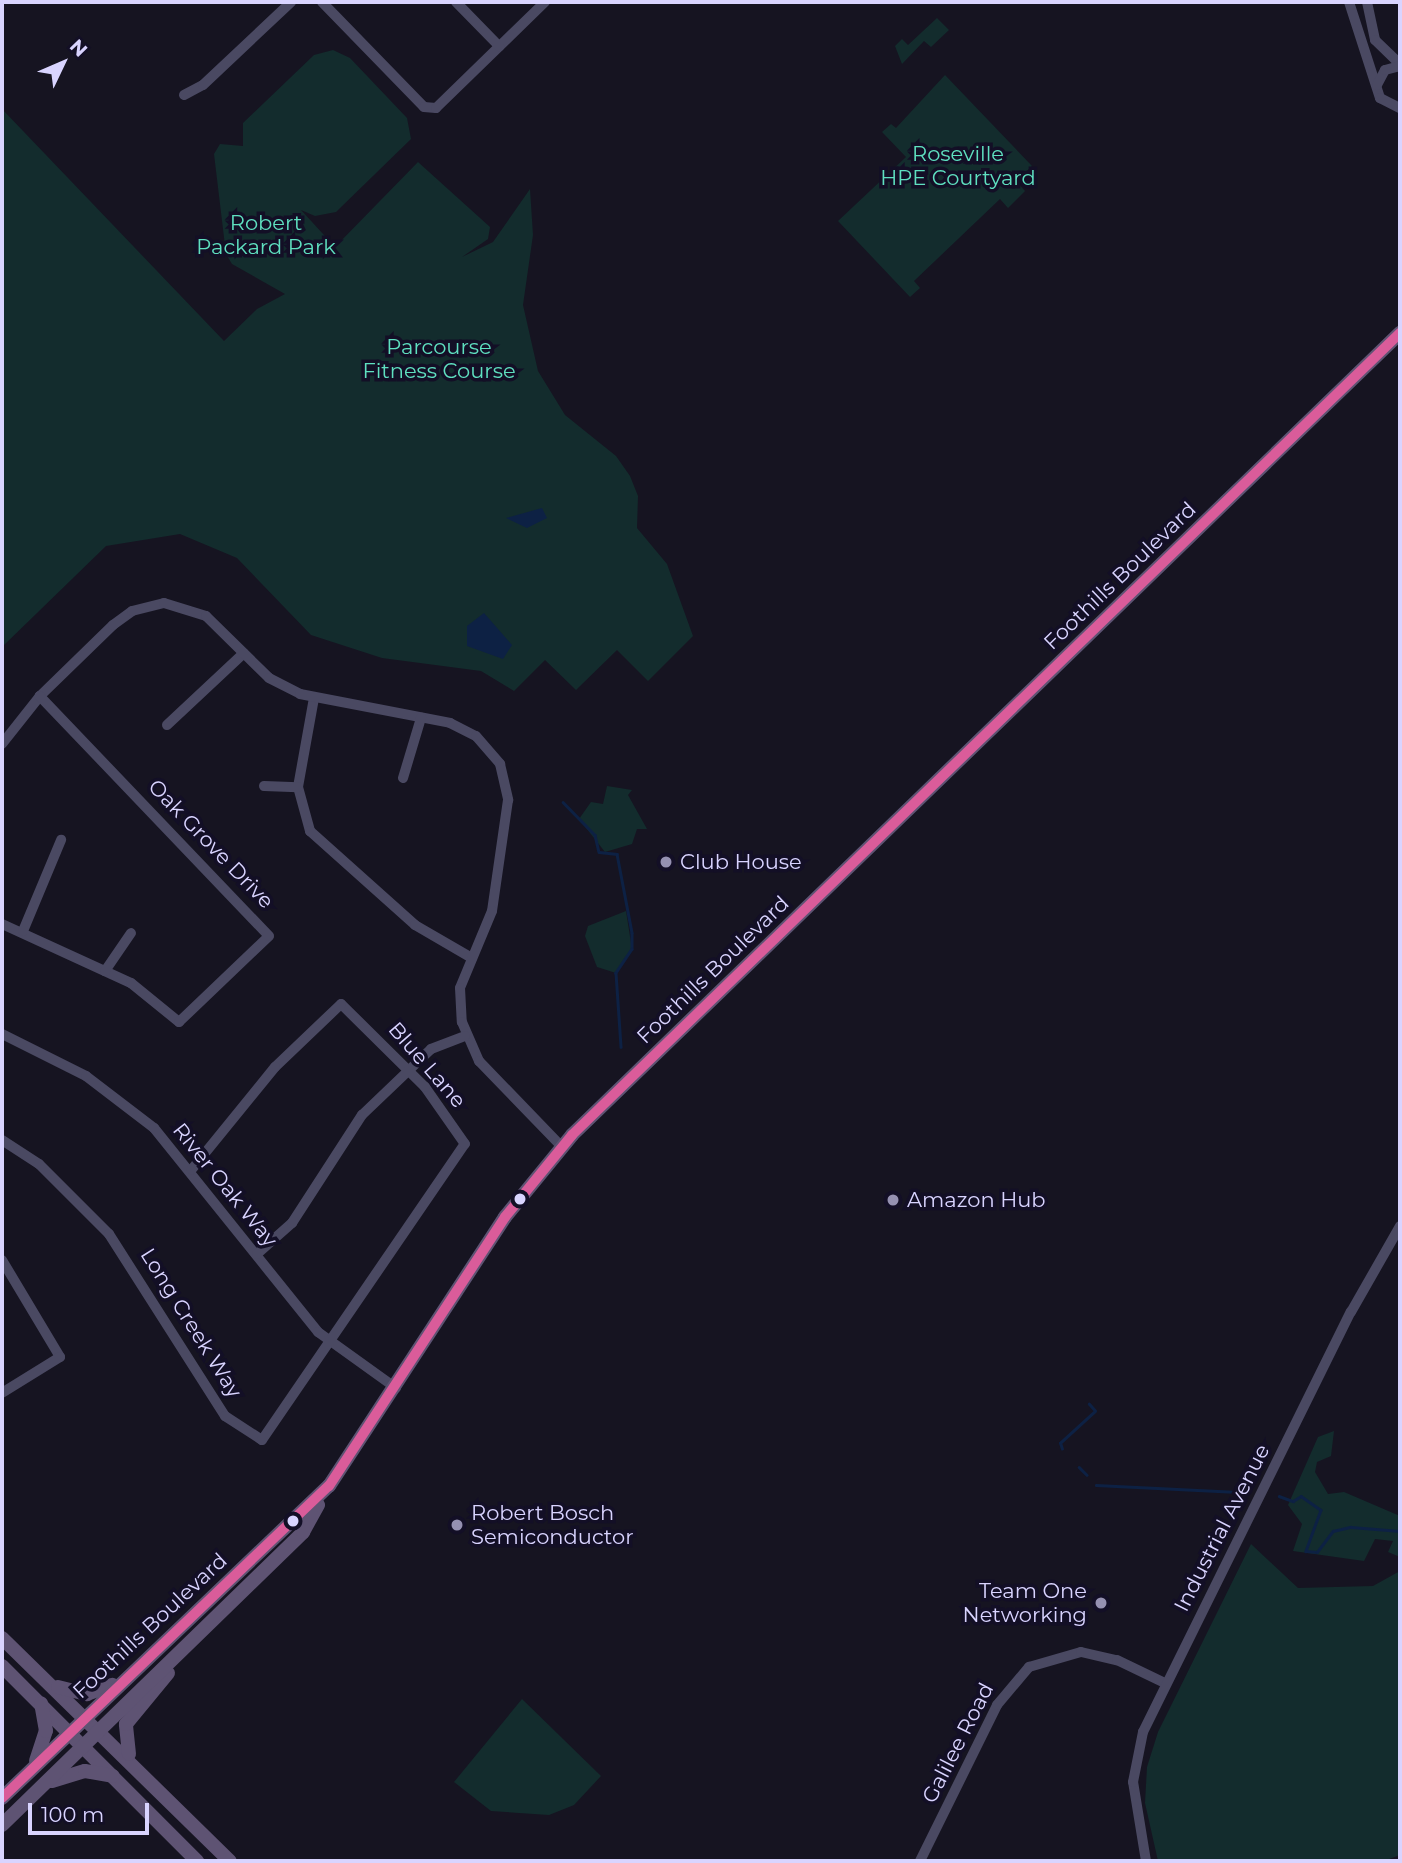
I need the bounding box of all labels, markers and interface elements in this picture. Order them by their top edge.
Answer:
north arrow [28,28,98,98]
text: N [65,35,92,62]
park label: Roseville HPE Courtyard [880,141,1036,191]
park label: Robert Packard Park [196,210,336,260]
park label: Parcourse Fitness Course [362,334,516,384]
street label: Foothills Boulevard [1039,497,1201,655]
street label: Oak Grove Drive [143,774,279,914]
place label: Club House [680,849,802,875]
marker: Club House [658,854,674,870]
street label: Foothills Boulevard [632,891,794,1049]
street label: Blue Lane [383,1017,471,1113]
street label: River Oak Way [167,1118,283,1252]
place label: Amazon Hub [907,1187,1046,1213]
unlabelled marker [513,1192,527,1206]
marker: Amazon Hub [885,1192,901,1208]
street label: Long Creek Way [135,1244,247,1402]
street label: Industrial Avenue [1169,1440,1275,1616]
place label: Robert Bosch Semiconductor [471,1500,634,1550]
unlabelled marker [286,1514,300,1528]
marker: Robert Bosch Semiconductor [449,1517,465,1533]
street label: Foothills Boulevard [68,1548,232,1704]
place label: Team One Networking [963,1578,1087,1628]
marker: Team One Networking [1093,1595,1109,1611]
street label: Galilee Road [917,1679,999,1807]
scale bar [32,1790,152,1834]
text: 100 m [41,1802,104,1827]

